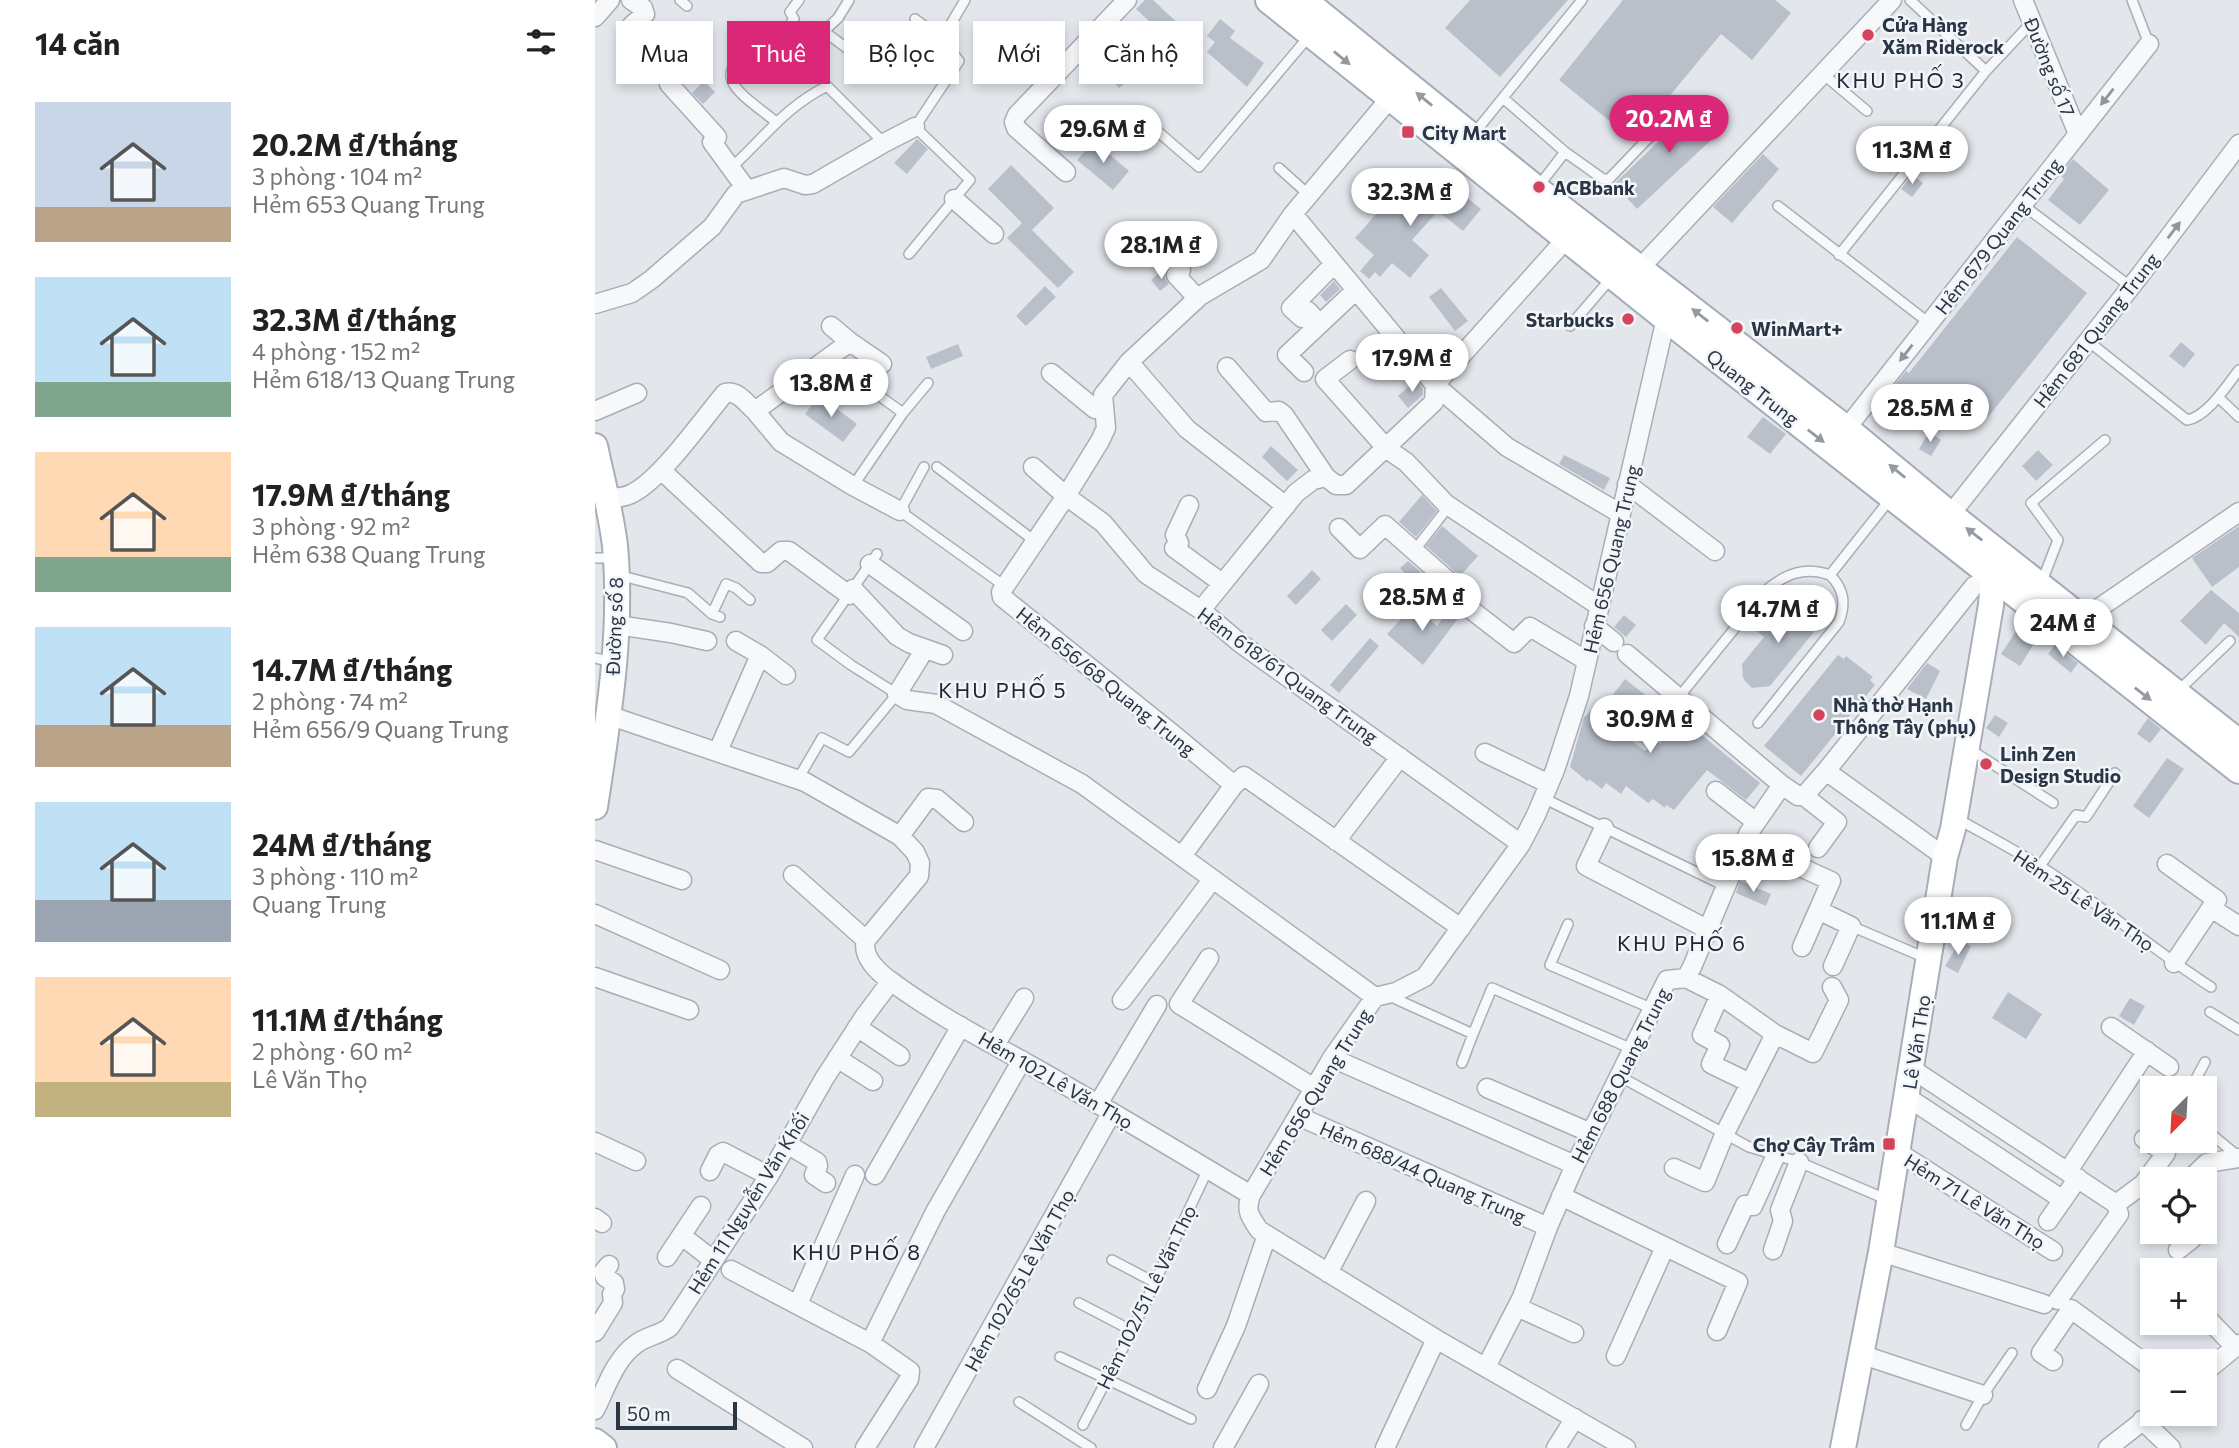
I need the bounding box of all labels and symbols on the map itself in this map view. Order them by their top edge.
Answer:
place label: Cửa Hàng Xăm Riderock [1882,13,2004,58]
street label: Đường số 17 [2019,13,2080,120]
marker: Cửa Hàng Xăm Riderock [1860,27,1876,43]
one-way arrow [1333,50,1350,65]
district label: KHU PHỐ 3 [1836,64,1966,92]
one-way arrow [2100,88,2115,106]
one-way arrow [1416,92,1433,107]
pin: 20.2M ₫ [1604,96,1734,155]
pin: 29.6M ₫ [1038,106,1168,165]
place label: City Mart [1422,121,1506,144]
marker: City Mart [1400,124,1416,140]
pin: 11.3M ₫ [1847,127,1977,186]
street label: Hẻm 679 Quang Trung [1930,153,2066,319]
pin: 32.3M ₫ [1345,168,1475,228]
place label: ACBbank [1553,176,1635,199]
marker: ACBbank [1531,179,1547,195]
one-way arrow [2167,221,2181,239]
pin: 28.1M ₫ [1096,222,1226,281]
street label: Hẻm 681 Quang Trung [2028,248,2164,412]
one-way arrow [1691,307,1709,322]
place label: Starbucks [1526,308,1614,331]
marker: Starbucks [1620,311,1636,327]
place label: WinMart+ [1751,317,1843,340]
marker: WinMart+ [1729,320,1745,336]
pin: 17.9M ₫ [1347,334,1477,394]
street label: Quang Trung [1702,344,1804,430]
one-way arrow [1899,344,1914,362]
pin: 13.8M ₫ [766,360,896,419]
pin: 28.5M ₫ [1865,384,1995,444]
one-way arrow [1807,429,1825,443]
street label: Hẻm 656 Quang Trung [1578,462,1644,656]
one-way arrow [1889,464,1906,479]
one-way arrow [1966,526,1984,541]
pin: 28.5M ₫ [1357,574,1487,633]
street label: Đường số 8 [601,577,627,676]
pin: 14.7M ₫ [1713,586,1843,645]
pin: 24M ₫ [2014,600,2112,659]
street label: Hẻm 656/68 Quang Trung [1012,602,1200,760]
street label: Hẻm 618/61 Quang Trung [1193,602,1383,748]
district label: KHU PHỐ 5 [938,674,1068,702]
one-way arrow [2134,687,2152,701]
place label: Nhà thờ Hạnh Thông Tây (phụ) [1833,693,1976,739]
pin: 30.9M ₫ [1585,696,1715,755]
marker: Nhà thờ Hạnh Thông Tây (phụ) [1811,707,1827,723]
place label: Linh Zen Design Studio [2000,742,2121,787]
marker: Linh Zen Design Studio [1978,756,1994,772]
pin: 15.8M ₫ [1688,834,1818,894]
street label: Hẻm 25 Lê Văn Thọ [2009,844,2159,956]
pin: 11.1M ₫ [1893,898,2023,957]
district label: KHU PHỐ 6 [1617,927,1747,955]
street label: Hẻm 688 Quang Trung [1566,984,1674,1166]
street label: Lê Văn Thọ [1897,993,1935,1091]
street label: Hẻm 656 Quang Trung [1254,1004,1376,1180]
street label: Hẻm 102 Lê Văn Thọ [975,1026,1137,1134]
north arrow [2140,1076,2217,1153]
street label: Hẻm 11 Nguyễn Văn Khối [683,1108,813,1298]
street label: Hẻm 688/44 Quang Trung [1316,1116,1530,1228]
place label: Chợ Cây Trâm [1753,1133,1875,1157]
marker: Chợ Cây Trâm [1881,1136,1897,1152]
street label: Hẻm 71 Lê Văn Thọ [1900,1148,2050,1254]
street label: Hẻm 102/65 Lê Văn Thọ [959,1185,1079,1375]
street label: Hẻm 102/51 Lê Văn Thọ [1091,1201,1201,1393]
district label: KHU PHỐ 8 [792,1236,922,1264]
scale bar [616,1399,737,1431]

